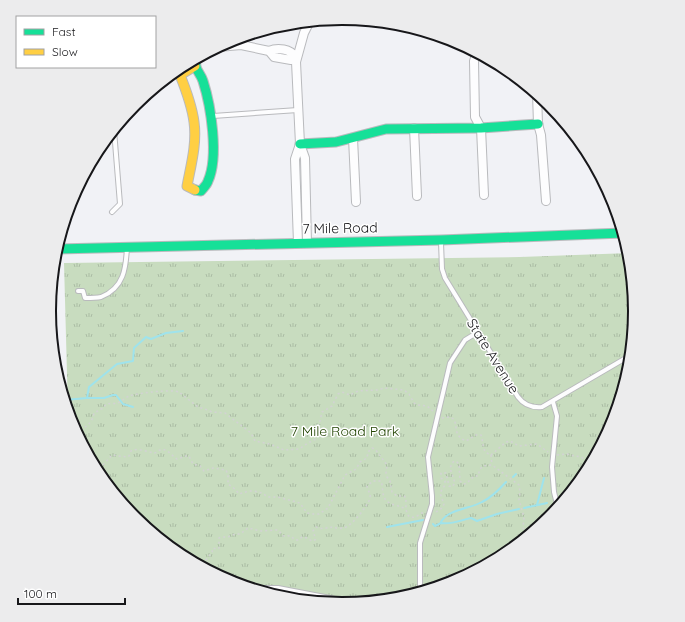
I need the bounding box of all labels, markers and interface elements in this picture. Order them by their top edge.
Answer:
legend [16,16,156,68]
text: Fast [52,24,76,39]
text: Slow [52,44,78,59]
street label: 7 Mile Road [302,218,378,238]
street label: State Avenue [463,315,523,397]
park label: 7 Mile Road Park [291,422,399,440]
scale bar [18,580,125,606]
text: 100 m [24,586,57,601]

